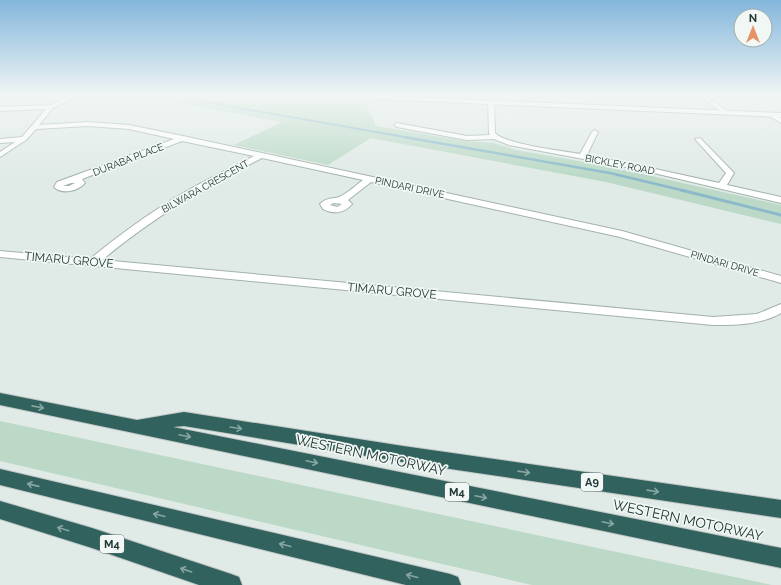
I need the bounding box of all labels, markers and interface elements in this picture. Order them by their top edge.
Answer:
north arrow [733,8,773,48]
text: N [749,12,757,25]
street label: DURABA PLACE [91,141,165,178]
street label: BICKLEY ROAD [584,152,656,177]
street label: BILWARA CRESCENT [160,158,251,215]
street label: PINDARI DRIVE [374,175,446,200]
street label: PINDARI DRIVE [689,248,760,279]
street label: TIMARU GROVE [24,249,114,271]
street label: TIMARU GROVE [347,280,437,302]
one-way arrow [31,403,44,411]
one-way arrow [230,424,243,432]
street label: WESTERN MOTORWAY [294,431,448,479]
one-way arrow [178,433,191,441]
one-way arrow [306,459,319,467]
one-way arrow [517,468,530,476]
road number: A9 [581,473,603,491]
one-way arrow [26,480,39,488]
road number: M4 [445,483,469,501]
one-way arrow [646,487,659,495]
one-way arrow [474,493,487,501]
street label: WESTERN MOTORWAY [611,496,765,544]
one-way arrow [153,510,166,518]
one-way arrow [601,519,614,527]
one-way arrow [57,525,70,532]
road number: M4 [100,535,124,553]
one-way arrow [279,541,292,549]
one-way arrow [181,565,193,573]
one-way arrow [406,571,419,579]

